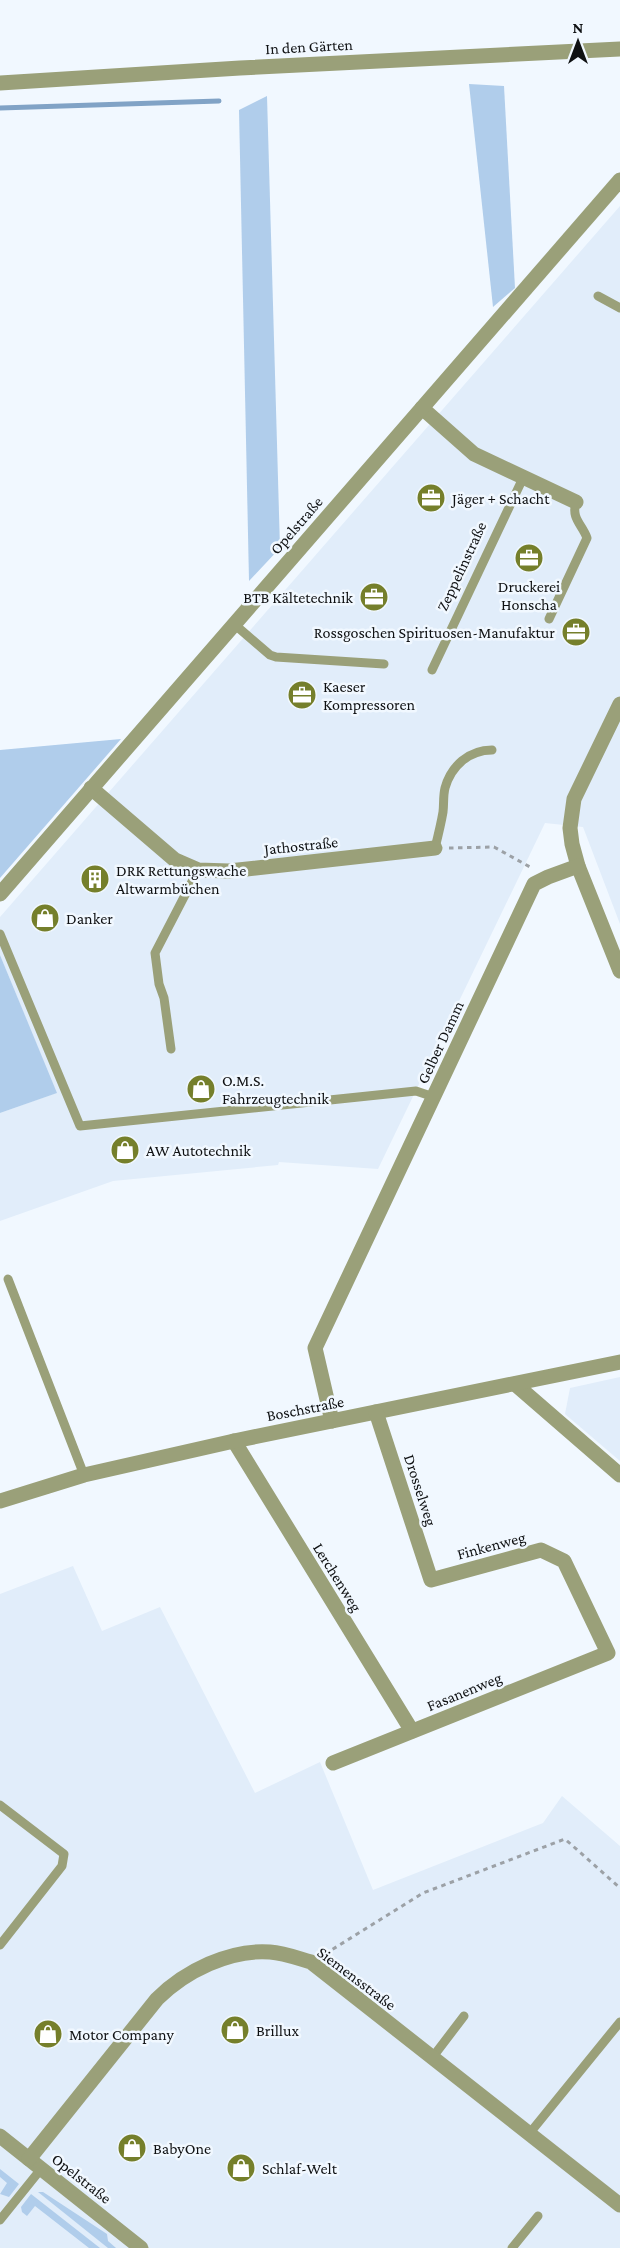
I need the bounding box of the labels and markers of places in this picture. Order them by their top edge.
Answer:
office icon: Jäger + Schacht [415,482,447,514]
place label: Jäger + Schacht [450,490,550,508]
office icon: Druckerei Honscha [513,542,545,574]
place label: Druckerei Honscha [498,578,560,613]
office icon: BTB Kältetechnik [358,581,390,613]
place label: BTB Kältetechnik [243,589,353,606]
office icon: Rossgoschen Spirituosen-Manufaktur [560,616,592,648]
place label: Rossgoschen Spirituosen-Manufaktur [314,624,555,642]
place label: Kaeser Kompressoren [323,678,415,714]
office icon: Kaeser Kompressoren [286,679,318,711]
place label: DRK Rettungswache Altwarmbüchen [116,862,246,897]
building icon: DRK Rettungswache Altwarmbüchen [79,863,111,895]
shop icon: Danker [29,902,61,934]
place label: Danker [66,910,113,927]
place label: O.M.S. Fahrzeugtechnik [222,1072,329,1108]
shop icon: O.M.S. Fahrzeugtechnik [185,1073,217,1105]
shop icon: AW Autotechnik [109,1134,141,1166]
place label: AW Autotechnik [146,1142,251,1159]
shop icon: Brillux [219,2014,251,2046]
shop icon: Motor Company [32,2018,64,2050]
place label: Brillux [256,2022,300,2039]
place label: Motor Company [69,2026,175,2044]
shop icon: BabyOne [116,2132,148,2164]
place label: BabyOne [153,2140,211,2158]
shop icon: Schlaf-Welt [225,2152,257,2184]
place label: Schlaf-Welt [262,2160,338,2177]

